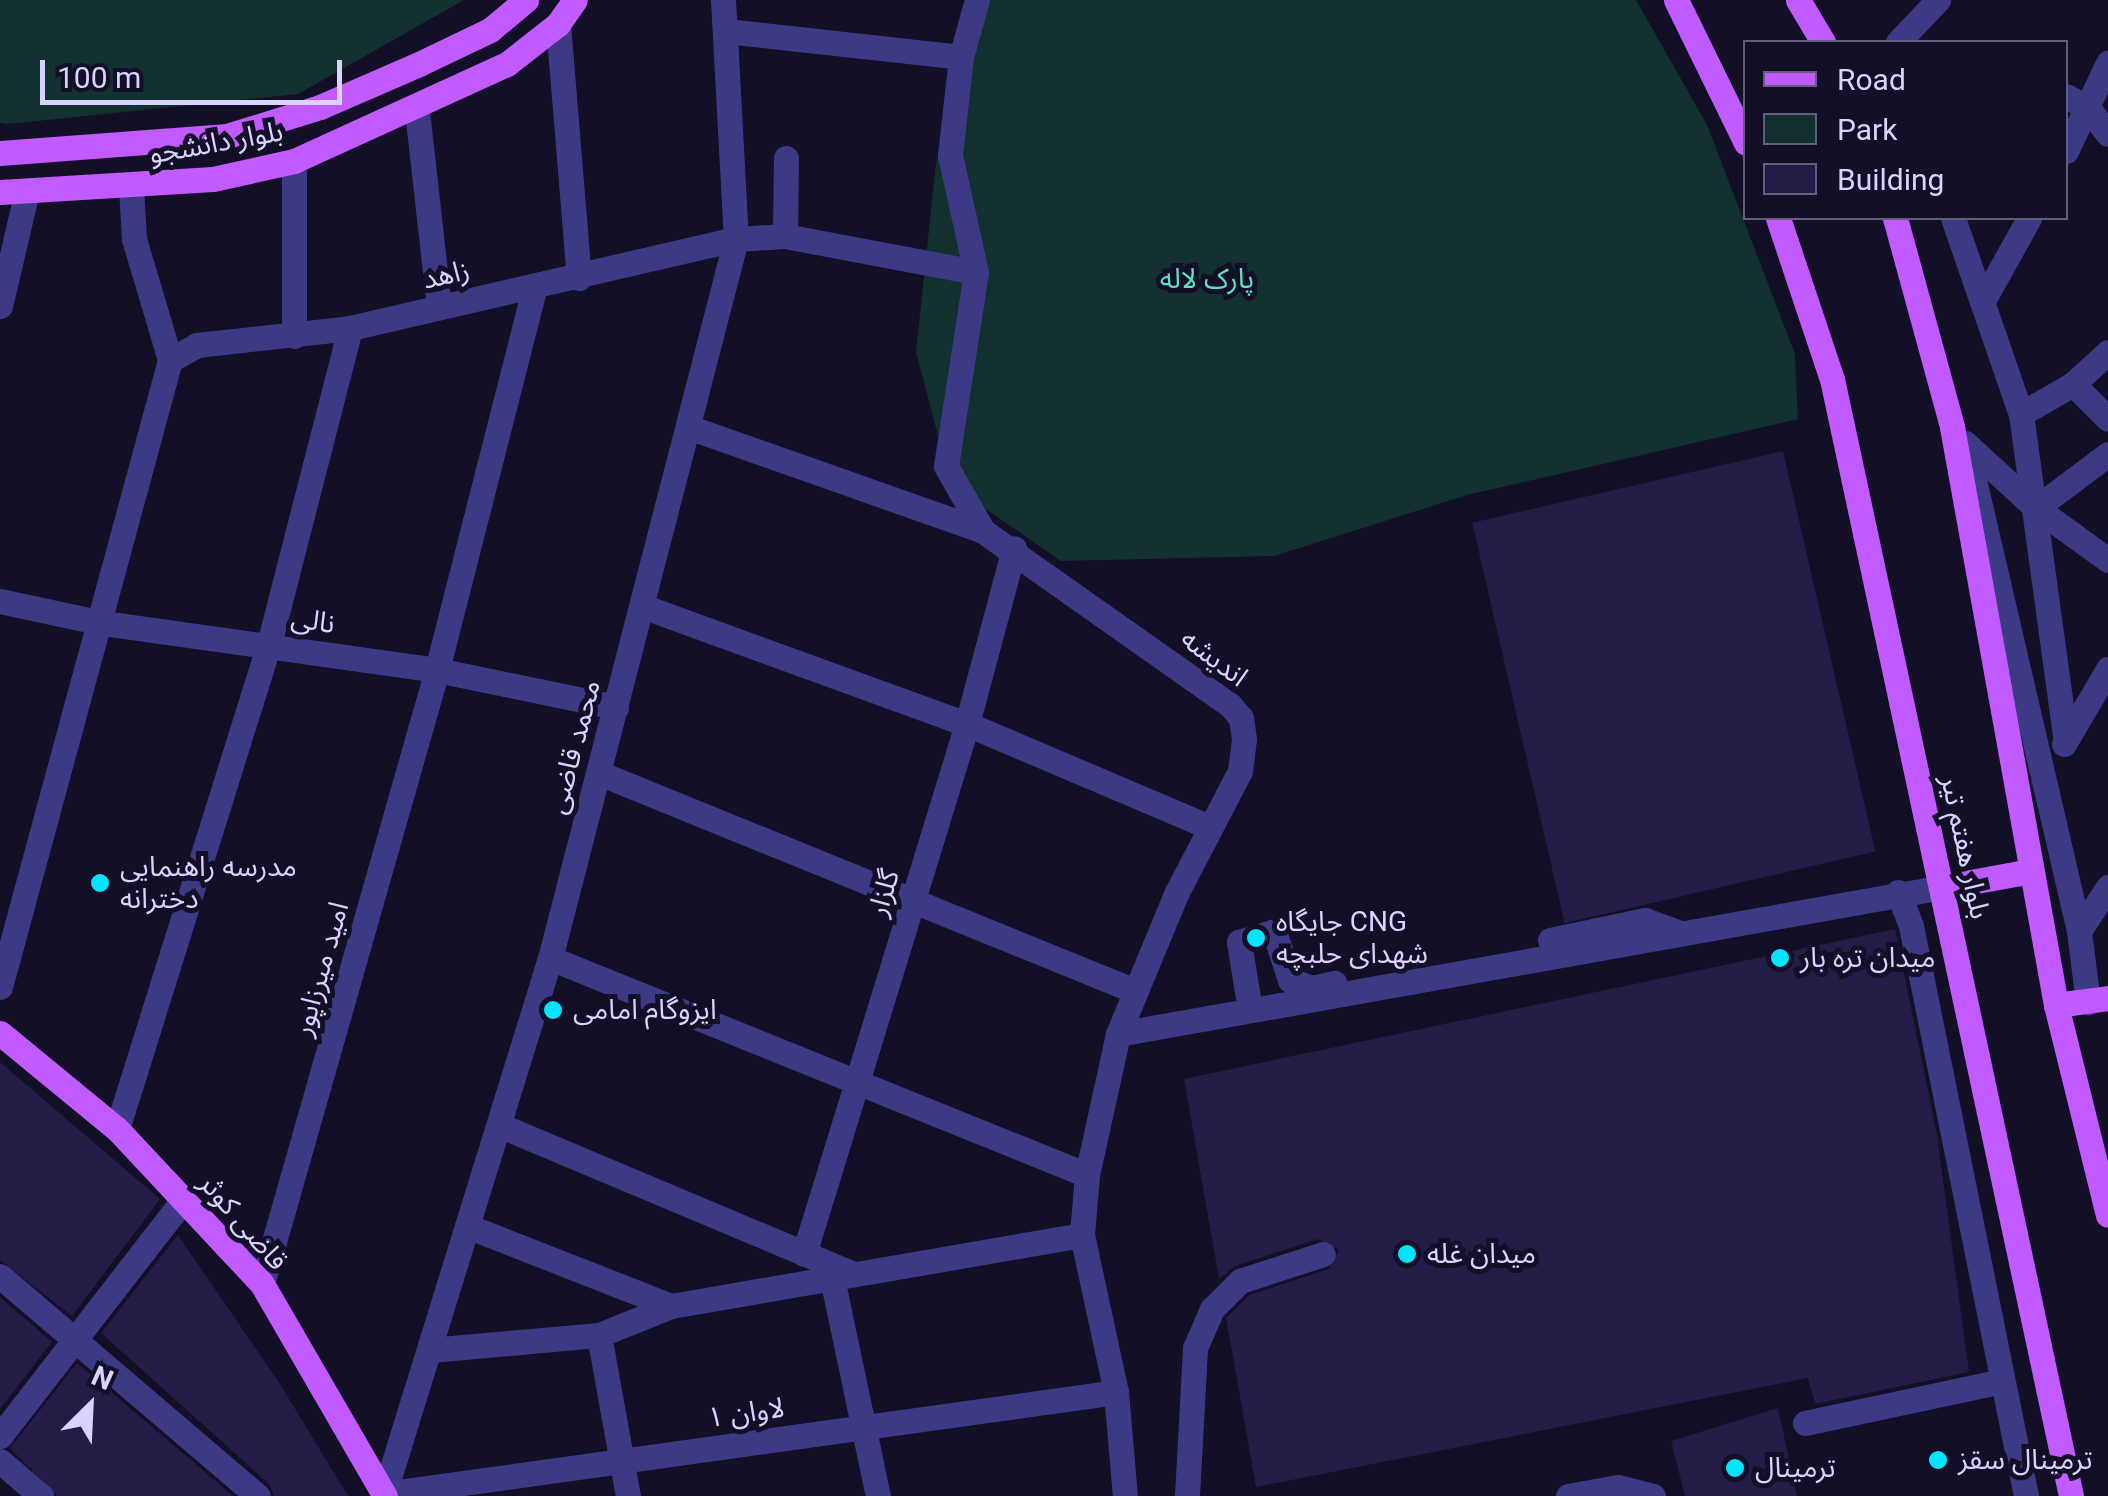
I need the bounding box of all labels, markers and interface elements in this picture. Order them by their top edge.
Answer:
scale bar [45,40,348,102]
legend [1743,40,2068,220]
text: 100 m [57,60,141,95]
text: Road [1837,62,1906,97]
text: Park [1837,112,1897,147]
street label: بلوار دانشجو [146,115,286,171]
text: Building [1837,162,1944,197]
street label: زاهد [419,253,473,297]
park label: پارک لاله [1160,262,1254,296]
street label: نالی [289,601,337,641]
street label: اندیشه [1174,622,1254,694]
street label: محمد قاضی [540,676,608,818]
street label: بلوار هفتم تیر [1933,772,1997,922]
place label: مدرسه راهنمایی دخترانه [120,850,297,916]
street label: گلزار [861,865,907,921]
marker: مدرسه راهنمایی دخترانه [89,872,111,894]
street label: امید میرزاپور [286,898,356,1040]
place label: جایگاه CNG شهدای حلبچه [1276,905,1428,971]
marker: جایگاه CNG شهدای حلبچه [1245,927,1267,949]
place label: میدان تره بار [1800,941,1935,975]
marker: میدان تره بار [1769,947,1791,969]
place label: ایزوگام امامی [573,993,717,1027]
marker: ایزوگام امامی [542,999,564,1021]
street label: قاضی کوثر [192,1167,294,1277]
place label: میدان غله [1427,1237,1536,1271]
marker: میدان غله [1396,1243,1418,1265]
north arrow [40,1356,140,1456]
text: N [87,1359,118,1397]
street label: لاوان ۱ [705,1391,787,1435]
place label: ترمینال سقز [1958,1443,2093,1477]
marker: ترمینال سقز [1927,1449,1949,1471]
place label: ترمینال [1755,1451,1836,1485]
marker: ترمینال [1724,1457,1746,1479]

